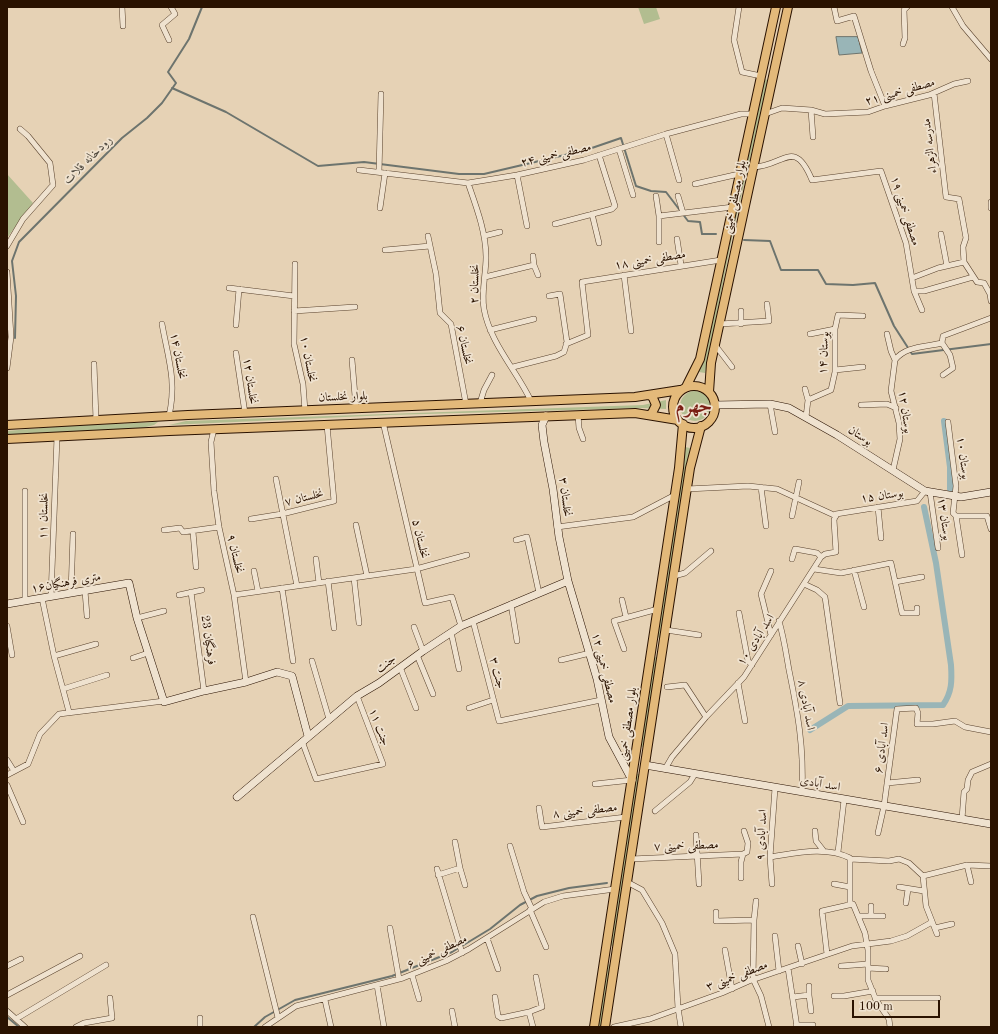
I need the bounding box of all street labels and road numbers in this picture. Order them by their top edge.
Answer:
street label: مصطفی خمینی ۲۱ [863,75,937,109]
street label: مدرسه الزهراء [919,118,941,174]
street label: مصطفی خمینی ۲۴ [519,140,593,170]
street label: بلوار مصطفی خمینی [720,159,750,235]
street label: مصطفی خمینی ۱۹ [887,175,923,247]
street label: مصطفی خمینی ۱۸ [613,247,687,273]
street label: نخلستان ۲ [467,264,483,304]
street label: نخلستان ۶ [453,324,475,366]
street label: بوستان ۱۴ [816,331,832,375]
street label: نخلستان ۱۴ [167,332,189,380]
street label: نخلستان ۱۰ [297,335,319,383]
street label: نخلستان ۱۲ [240,357,260,405]
street label: بلوار نخلستان [318,389,368,405]
street label: ۱۲ بوستان [895,390,915,434]
street label: بوستان [845,423,875,449]
street label: بوستان ۱۰ [953,436,973,480]
street label: نخلستان ۳ [555,476,575,518]
street label: نخلستان ۷ [283,486,325,510]
street label: بوستان ۱۵ [860,486,904,506]
street label: نخلستان ۱۱ [36,492,52,540]
street label: بوستان ۱۳ [934,497,954,541]
street label: نخلستان ۵ [409,518,431,560]
street label: نخلستان ۹ [224,533,246,575]
street label: ۱۶متری فرهنگیان [30,570,102,596]
street label: اسد آبادی ۱۰ [734,612,778,668]
street label: فرهنگیان 23 [197,614,219,666]
street label: مصطفی خمینی ۱۲ [588,631,620,705]
street label: جنت [373,652,399,676]
street label: جنت ۳ [486,656,508,690]
street label: اسد آبادی ۸ [794,679,818,731]
street label: بلوار مصطفی خمینی [616,686,640,762]
street label: جنت ۱۱ [365,706,393,748]
street label: اسد آبادی ۶ [871,722,893,774]
street label: اسد آبادی [799,773,841,795]
street label: مصطفی خمینی ۸ [552,800,618,822]
street label: اسد آبادی ۹ [753,809,771,861]
street label: مصطفی خمینی ۷ [653,838,719,854]
street label: مصطفی خمینی ۶ [405,932,469,972]
street label: مصطفی خمینی ۳ [704,958,770,994]

